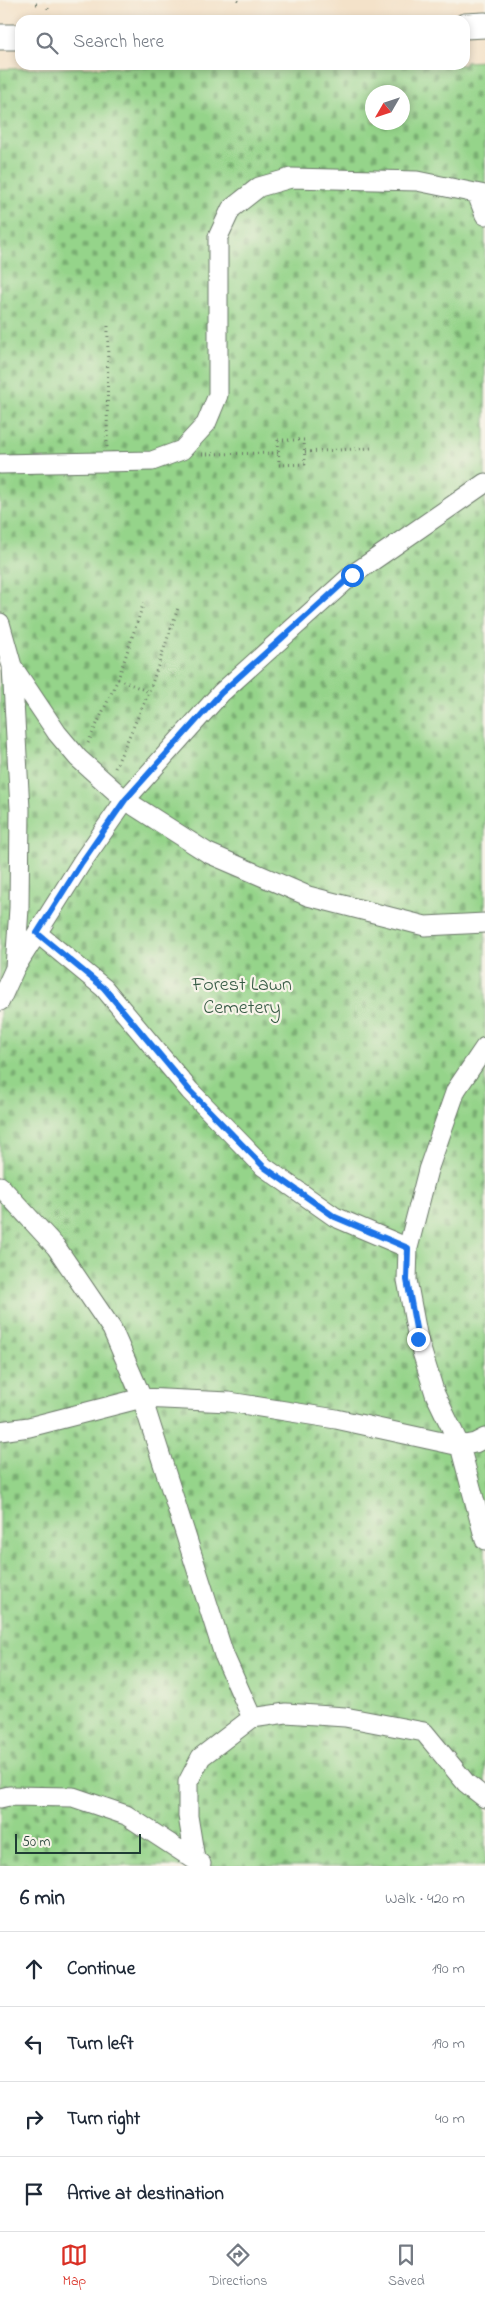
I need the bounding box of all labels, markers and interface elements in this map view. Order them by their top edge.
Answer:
search box [15,15,470,70]
icon: search [33,29,61,57]
text: Search here [73,29,164,56]
north arrow [365,85,410,130]
route start [341,564,364,587]
park label: Forest Lawn Cemetery [191,971,292,1023]
route end [407,1328,430,1351]
scale bar [15,1831,141,1854]
text: 50 m [22,1832,50,1853]
text: 6 min [20,1884,65,1914]
text: Walk · 420 m [385,1887,465,1911]
icon: ahead [20,1955,48,1983]
text: Continue [67,1956,135,1983]
text: 190 m [432,1957,465,1981]
icon: left [20,2030,48,2058]
text: Turn left [67,2031,134,2058]
text: 190 m [432,2032,465,2056]
icon: right [20,2105,48,2133]
text: Turn right [67,2106,140,2133]
text: 40 m [435,2107,465,2131]
icon: arrive [20,2180,48,2208]
text: Arrive at destination [67,2181,224,2208]
tab: Map [60,2241,88,2292]
tab: Directions [209,2241,267,2292]
tab: Saved [388,2241,425,2292]

